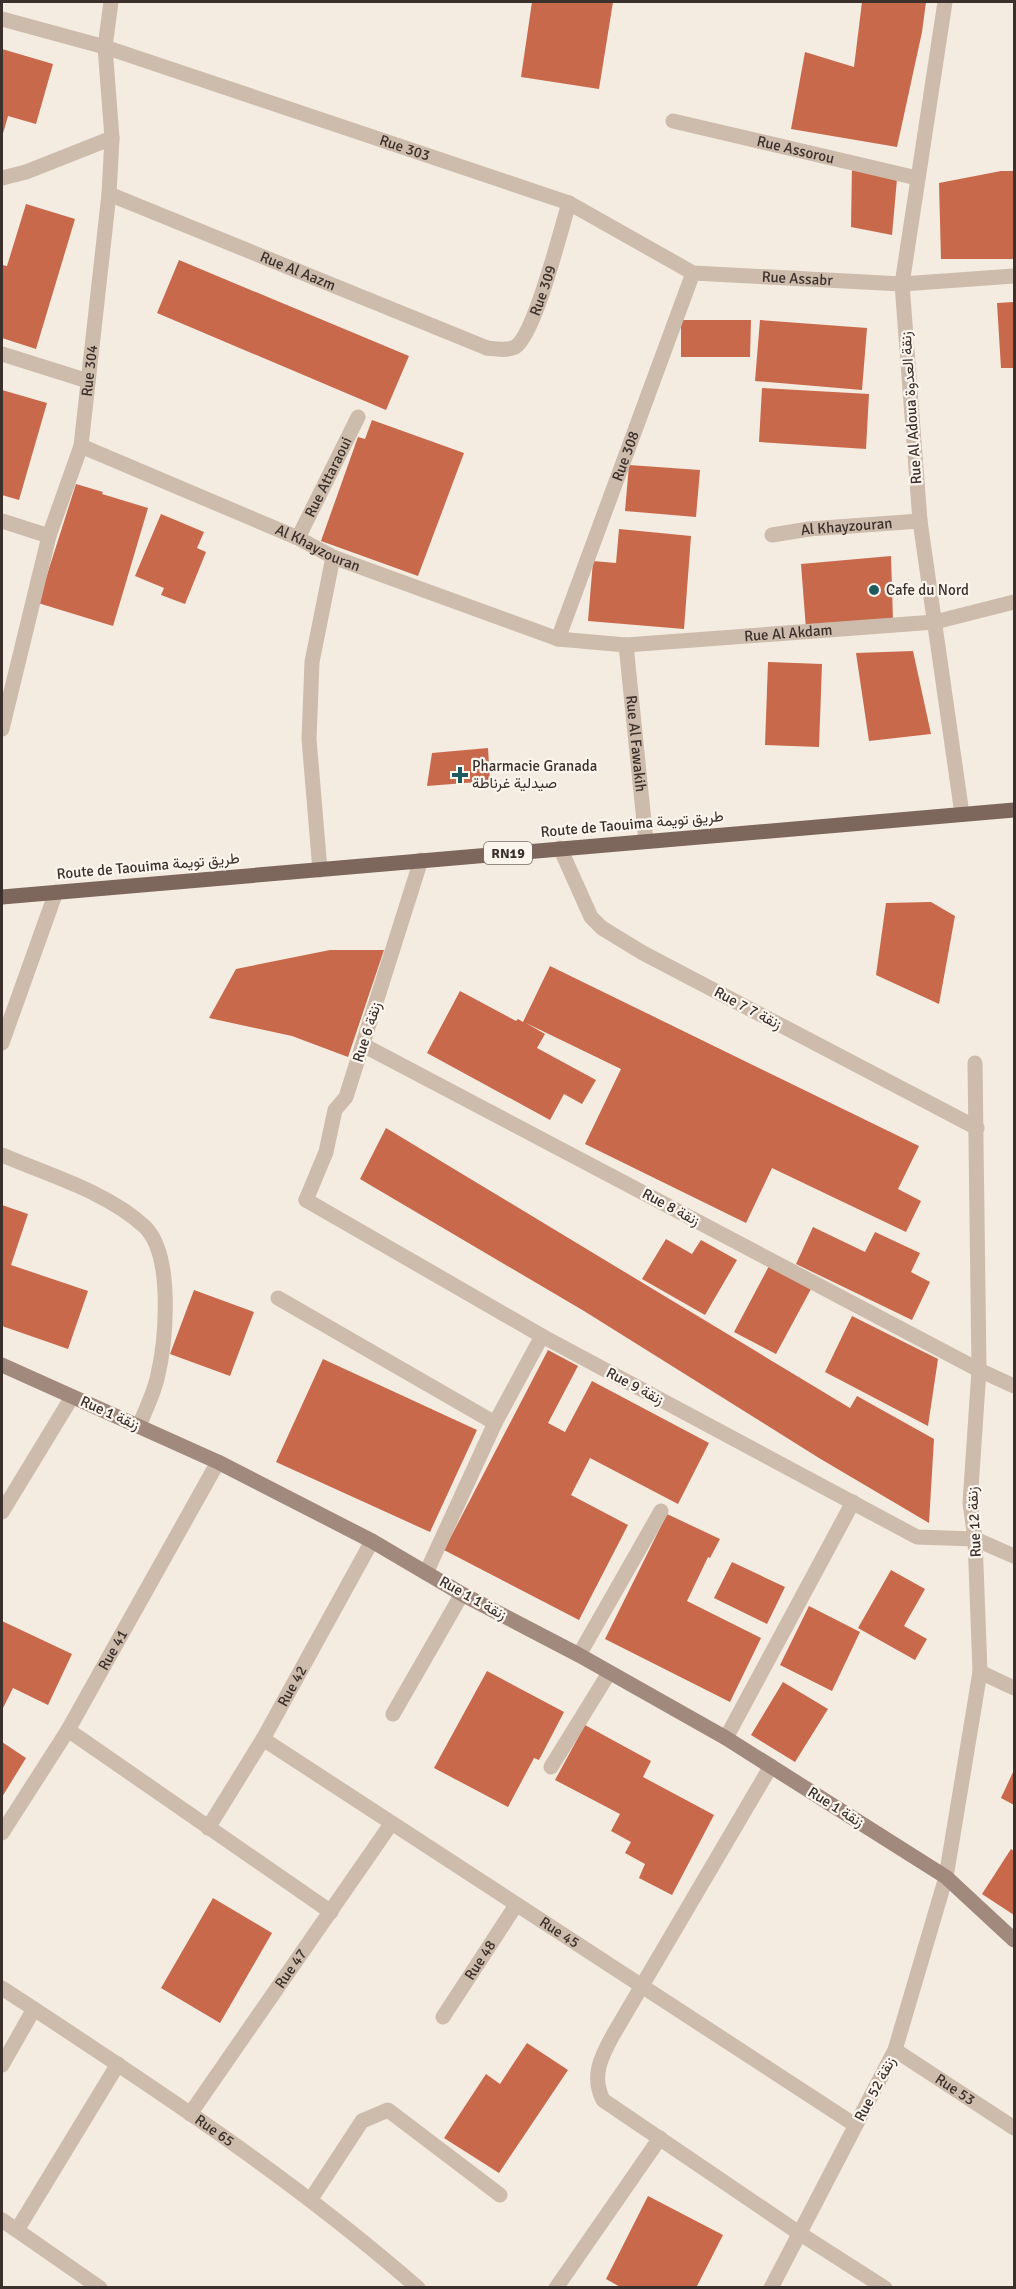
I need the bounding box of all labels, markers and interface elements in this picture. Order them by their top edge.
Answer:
street label: Rue 303 [377,131,432,165]
street label: Rue Assorou [755,132,836,167]
street label: Rue Al Aazm [258,248,338,294]
street label: Rue 309 [526,263,560,318]
street label: Rue Assabr [761,268,834,289]
street label: Rue Al Adoua زنقة العدوة [897,331,925,485]
street label: Rue 304 [78,344,101,397]
street label: Rue 308 [608,429,643,484]
street label: Rue Attaraoui [301,434,356,520]
street label: Al Khayzouran [799,514,893,539]
street label: Al Khayzouran [273,520,363,575]
place label: Cafe du Nord [886,581,969,599]
marker: Cafe du Nord [867,583,881,597]
street label: Rue Al Akdam [743,621,833,645]
street label: Rue Al Fawakih [622,694,650,793]
place label: Pharmacie Granada صيدلية غرناطة [472,757,597,792]
marker: Pharmacie Granada صيدلية غرناطة [453,768,467,782]
street label: Route de Taouima طريق تويمة [540,807,725,842]
road number: RN19 [484,842,532,864]
street label: Route de Taouima طريق تويمة [56,849,241,884]
street label: Rue 7 زنقة 7 [711,983,785,1033]
street label: Rue 6 زنقة [349,999,385,1065]
street label: Rue 8 زنقة [639,1184,703,1230]
street label: Rue 9 زنقة [603,1363,667,1409]
street label: Rue 1 زنقة [78,1392,142,1434]
street label: Rue 12 زنقة [963,1486,985,1558]
street label: Rue 1 زنقة 1 [436,1572,510,1624]
street label: Rue 41 [94,1626,131,1674]
street label: Rue 42 [274,1663,311,1710]
street label: Rue 1 زنقة [805,1783,867,1831]
street label: Rue 45 [536,1913,583,1952]
street label: Rue 48 [461,1937,500,1983]
street label: Rue 47 [271,1945,311,1992]
street label: Rue 52 زنقة [850,2054,900,2124]
street label: Rue 53 [932,2070,979,2109]
street label: Rue 65 [192,2111,238,2150]

